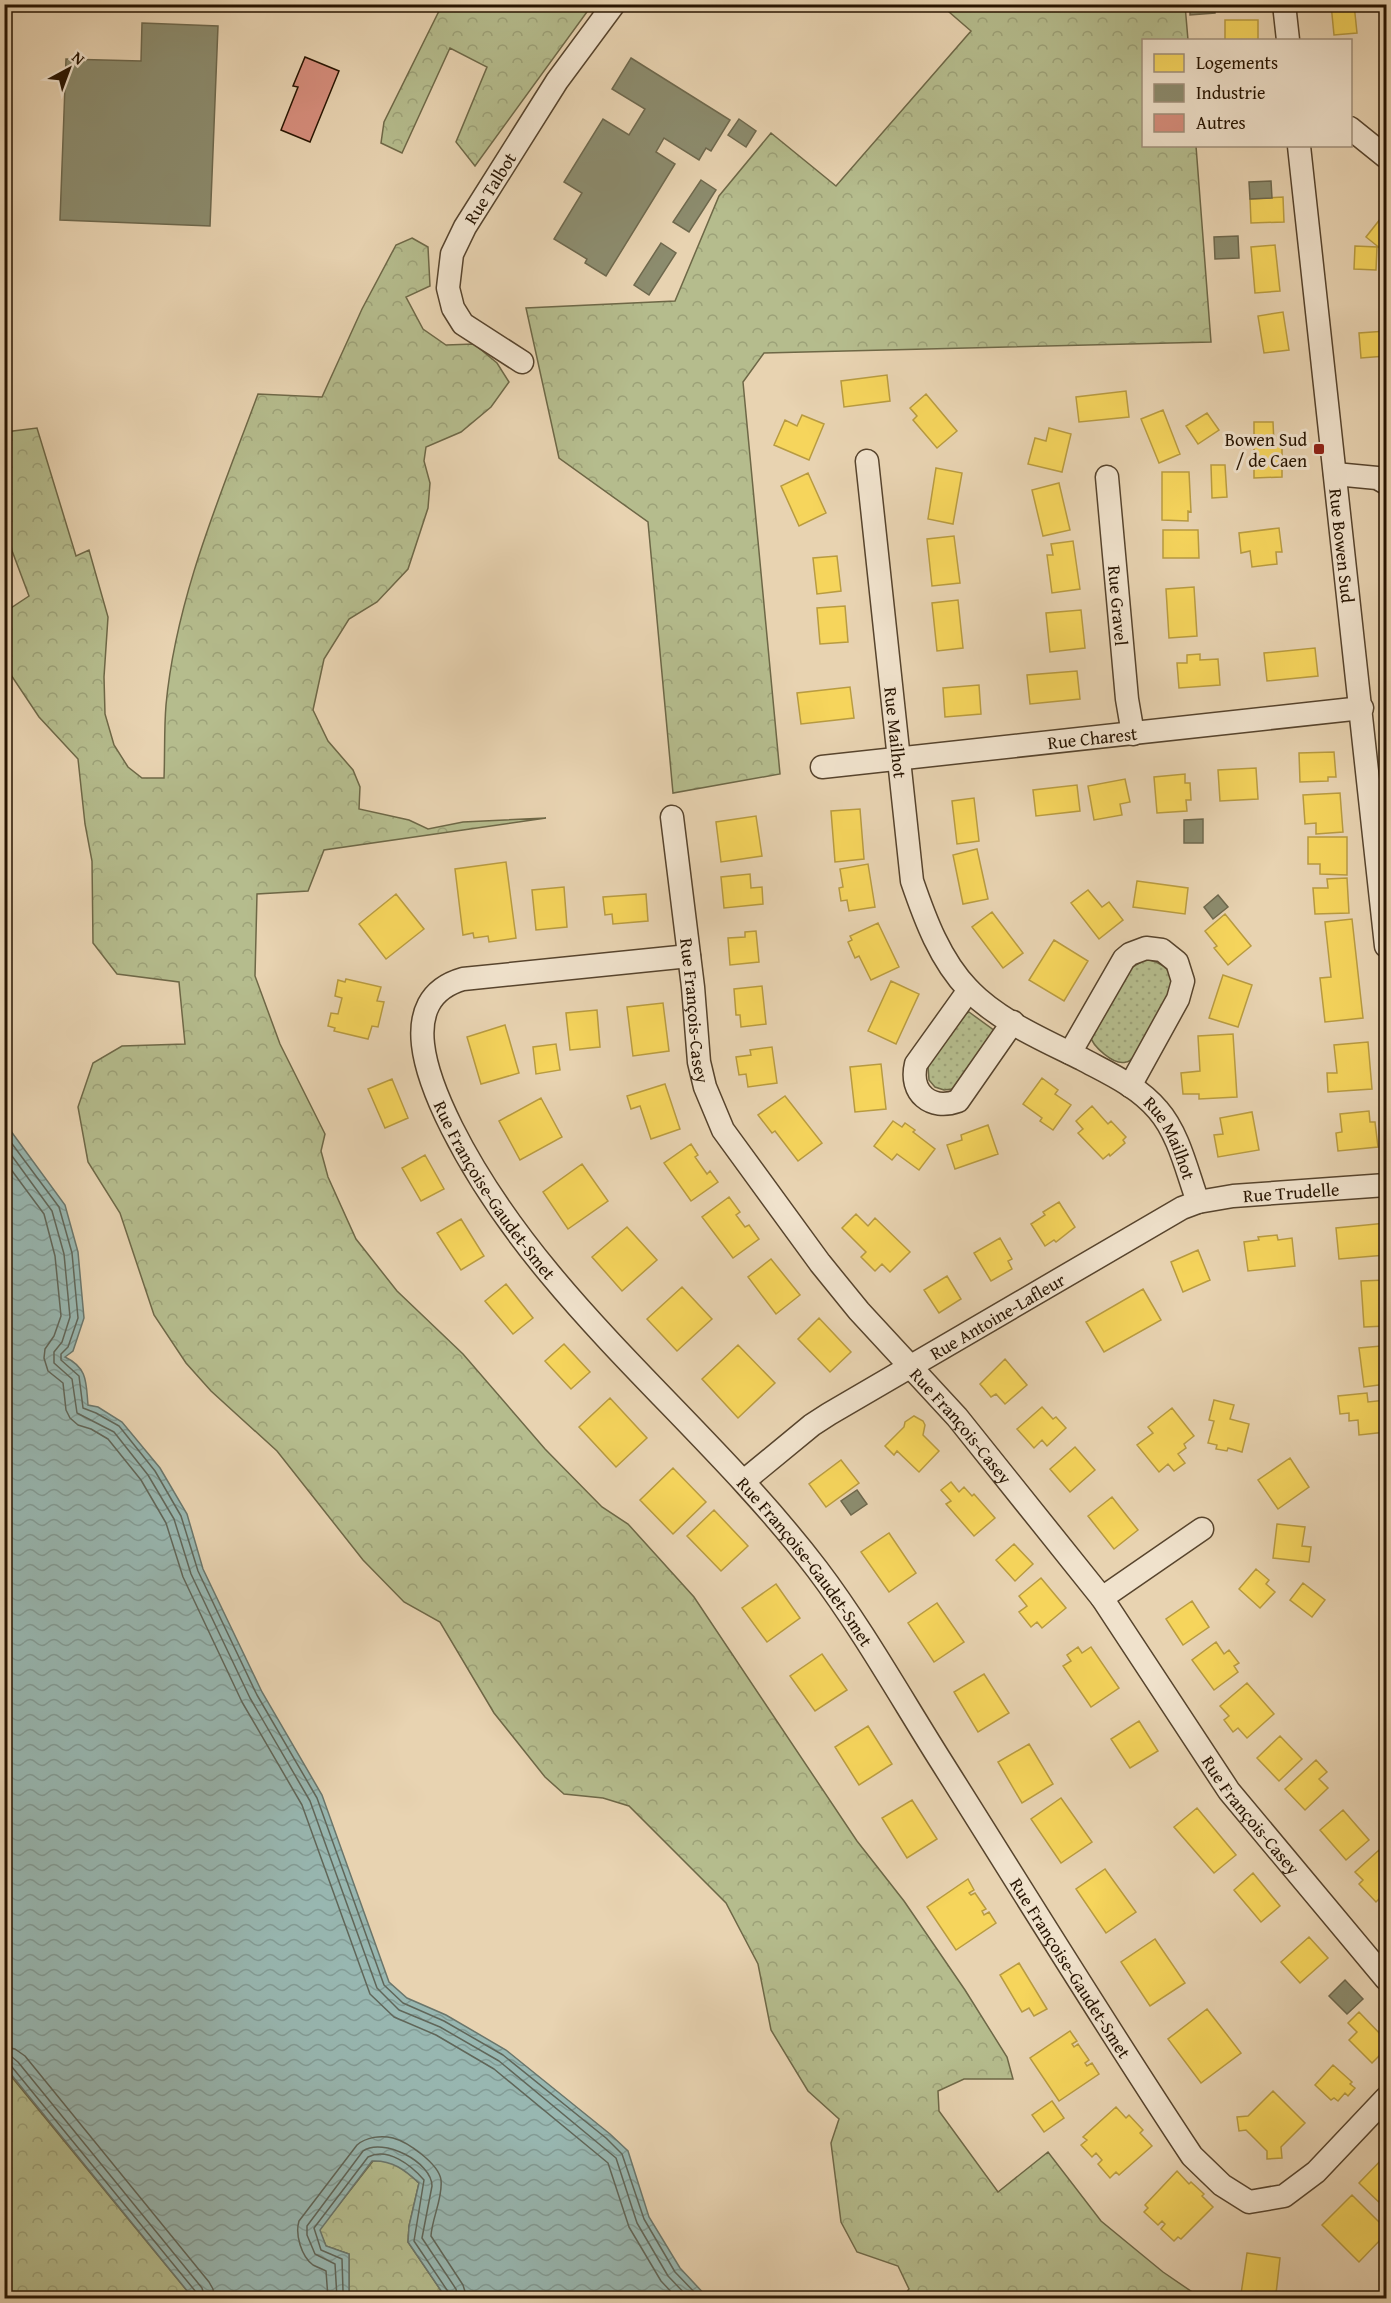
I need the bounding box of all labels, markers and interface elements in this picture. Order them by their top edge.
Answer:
north arrow [39,39,99,99]
legend [1142,39,1352,147]
text: N [67,45,91,70]
text: Logements [1196,49,1278,76]
text: Industrie [1196,79,1265,106]
text: Autres [1196,109,1246,136]
street label: Rue Talbot [457,146,523,229]
place label: Bowen Sud / de Caen [1225,426,1307,474]
marker: Bowen Sud / de Caen [1312,442,1326,456]
street label: Rue Bowen Sud [1323,487,1362,605]
street label: Rue Gravel [1102,564,1136,647]
street label: Rue Mailhot [878,685,914,780]
street label: Rue Charest [1046,719,1139,756]
street label: Rue François-Casey [674,937,717,1086]
street label: Rue Mailhot [1138,1089,1203,1183]
street label: Rue Françoise-Gaudet-Smet [427,1096,563,1286]
street label: Rue Trudelle [1242,1175,1340,1209]
street label: Rue Antoine-Lafleur [924,1265,1070,1366]
street label: Rue François-Casey [904,1361,1019,1490]
street label: Rue Françoise-Gaudet-Smet [731,1470,880,1652]
street label: Rue François-Casey [1195,1750,1307,1880]
street label: Rue Françoise-Gaudet-Smet [1004,1872,1139,2064]

